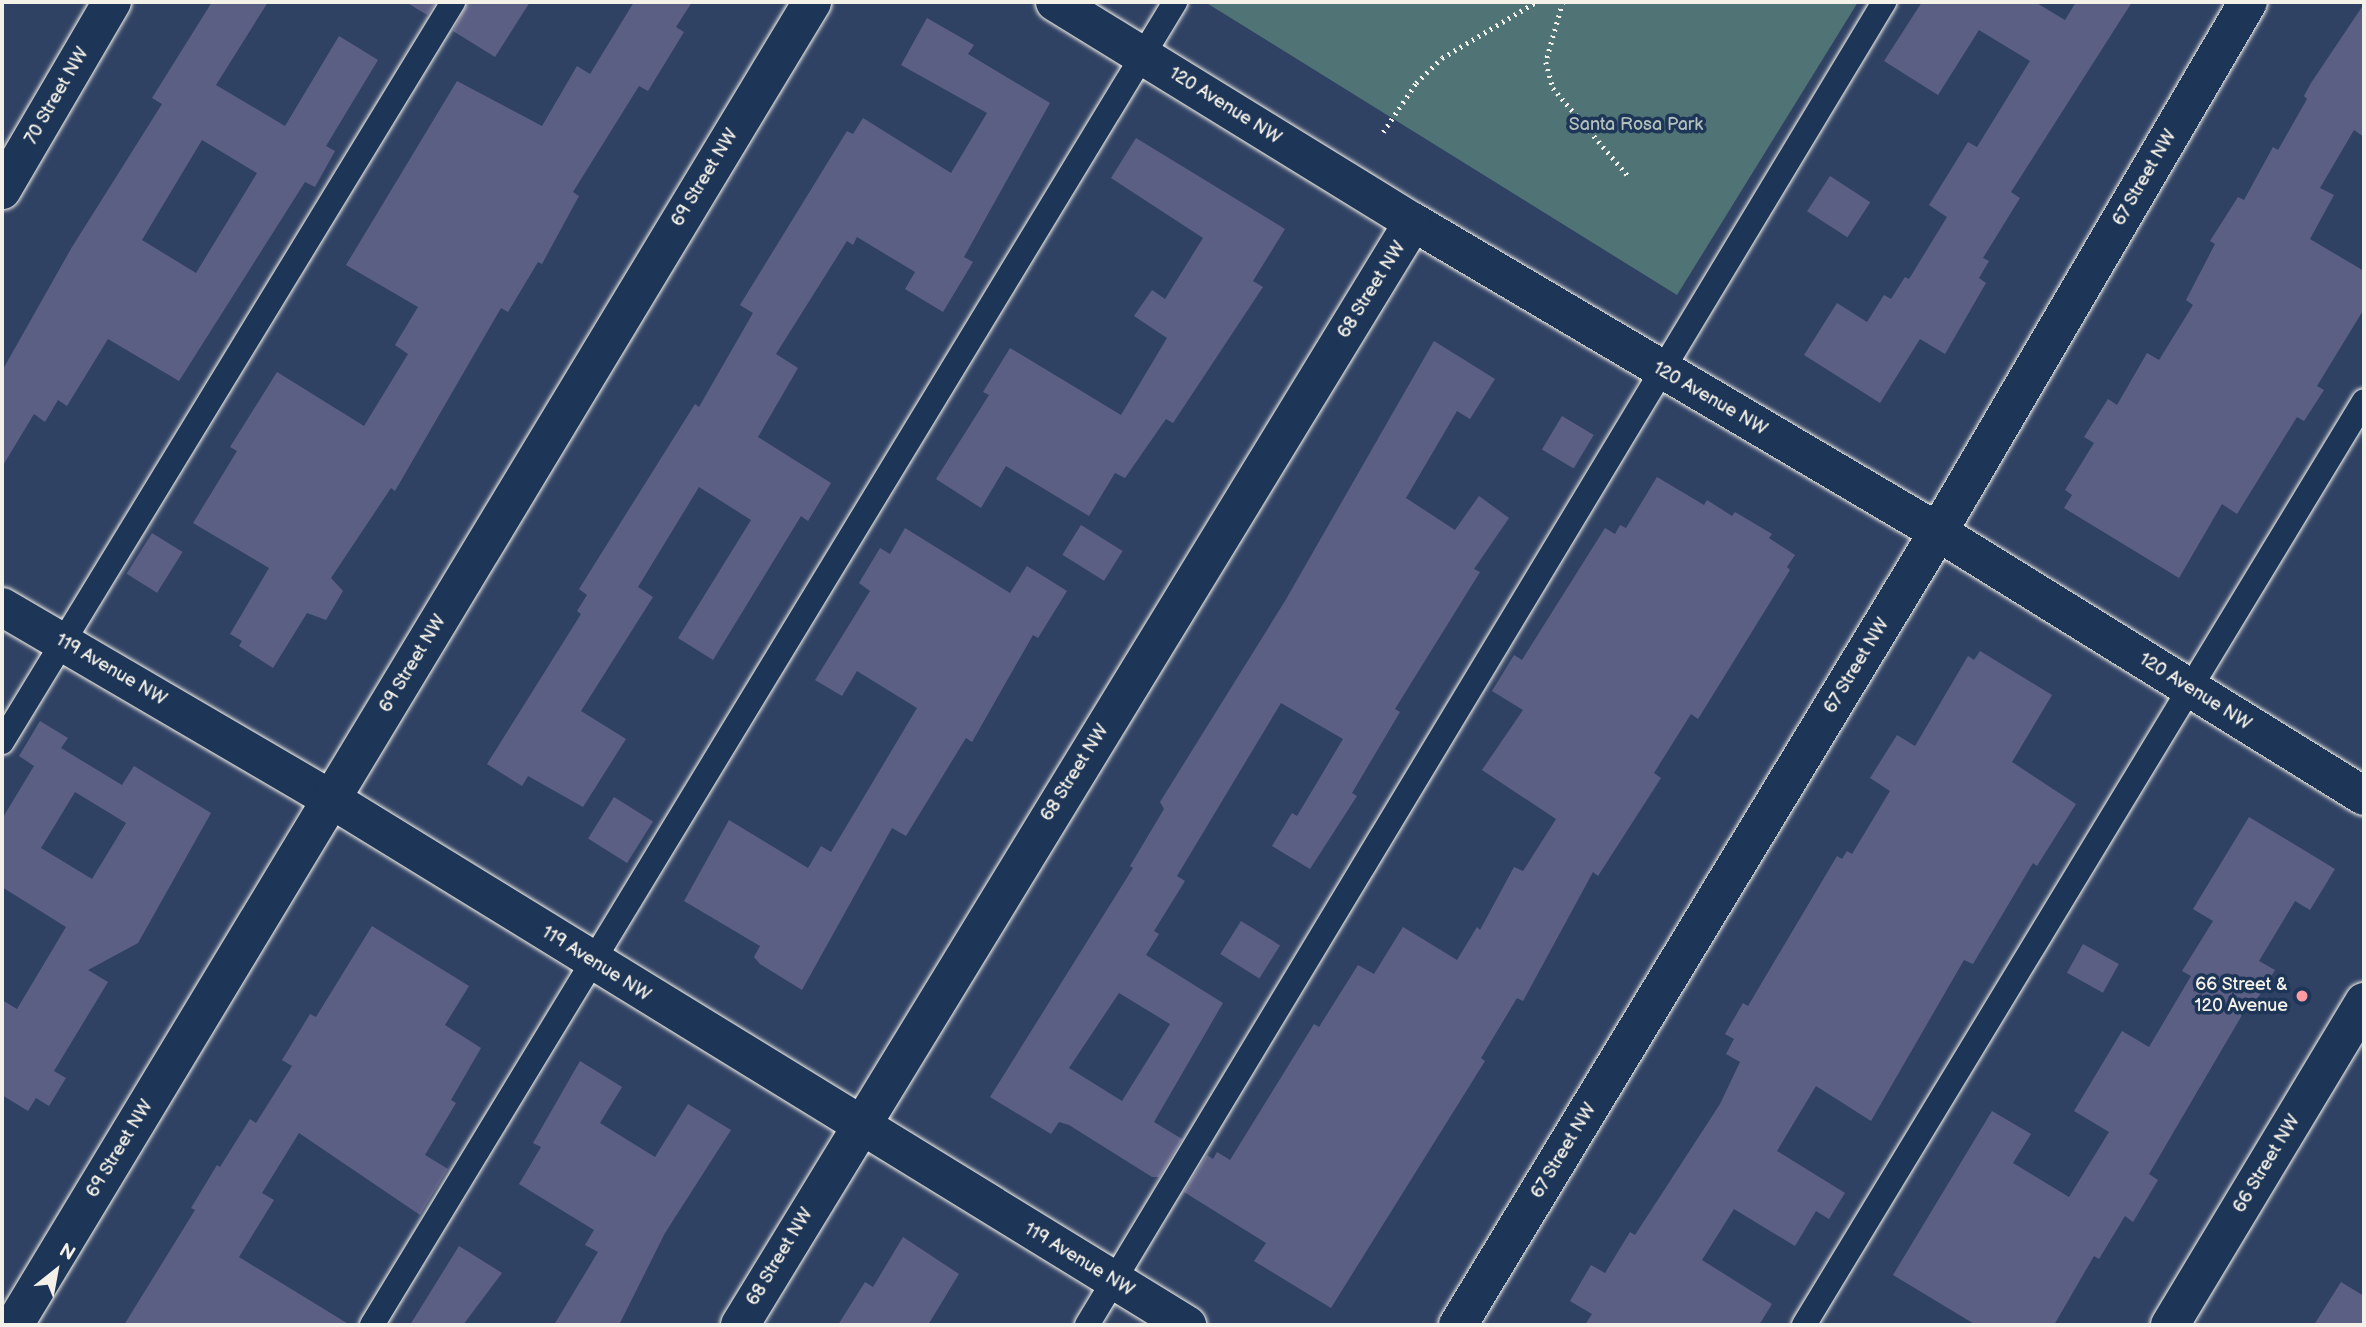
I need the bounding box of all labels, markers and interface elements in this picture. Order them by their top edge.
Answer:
street label: 70 Street NW [20,44,94,148]
street label: 120 Avenue NW [1165,63,1285,149]
park label: Santa Rosa Park [1569,114,1703,136]
street label: 69 Street NW [667,125,743,231]
street label: 67 Street NW [2108,125,2182,231]
street label: 68 Street NW [1334,237,1410,343]
street label: 120 Avenue NW [1649,358,1771,440]
street label: 69 Street NW [375,611,451,717]
street label: 67 Street NW [1820,614,1894,718]
street label: 119 Avenue NW [52,630,170,710]
street label: 120 Avenue NW [2135,649,2255,735]
street label: 68 Street NW [1037,720,1113,826]
street label: 119 Avenue NW [537,922,655,1006]
place label: 66 Street & 120 Avenue [2195,975,2288,1018]
marker: 66 Street & 120 Avenue [2294,988,2310,1004]
street label: 69 Street NW [82,1096,158,1202]
street label: 67 Street NW [1527,1099,1601,1203]
street label: 66 Street NW [2229,1111,2305,1217]
street label: 68 Street NW [742,1204,818,1310]
street label: 119 Avenue NW [1020,1219,1138,1301]
north arrow [21,1236,91,1306]
text: N [55,1239,79,1266]

